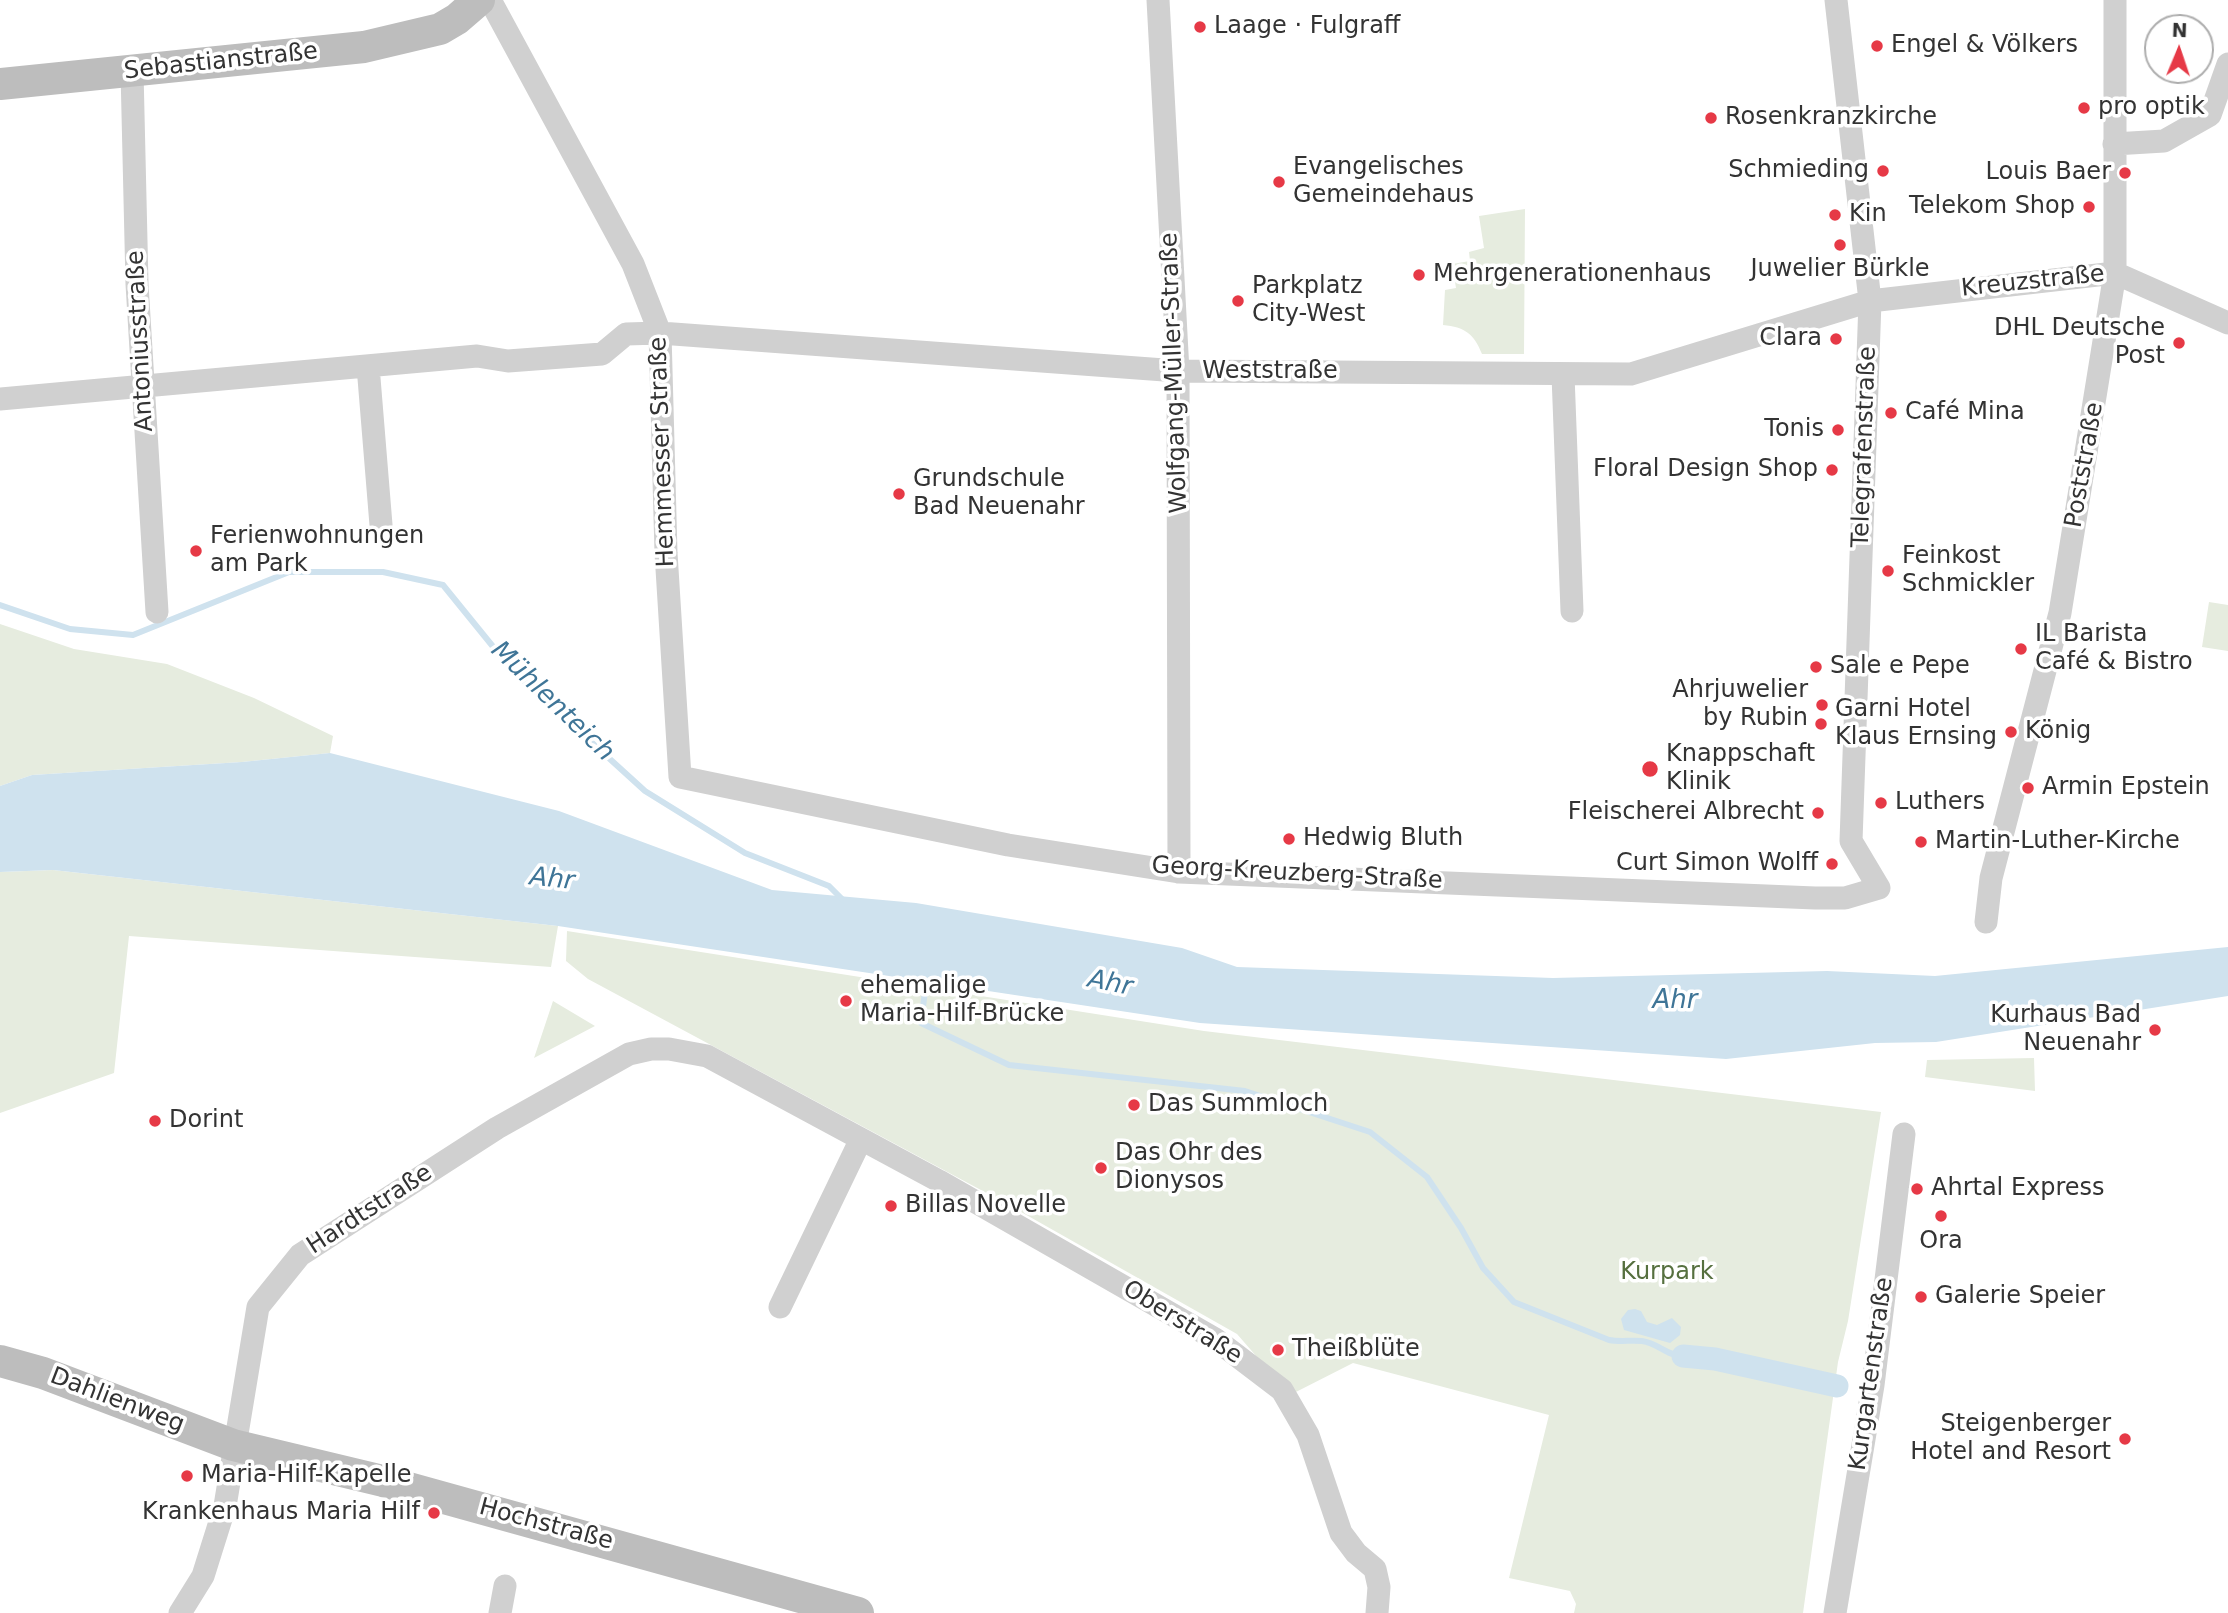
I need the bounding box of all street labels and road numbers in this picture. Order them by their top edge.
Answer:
street label: Sebastianstraße [123,37,319,87]
street label: Wolfgang-Müller-Straße [1156,232,1194,514]
street label: Antoniusstraße [122,250,160,432]
street label: Kreuzstraße [1960,260,2106,304]
street label: Hemmesser Straße [645,336,681,568]
street label: Telegrafenstraße [1847,346,1883,548]
street label: Weststraße [1202,358,1338,386]
street label: Poststraße [2060,400,2110,530]
street label: Georg-Kreuzberg-Straße [1151,852,1443,896]
street label: Hardtstraße [302,1159,438,1261]
street label: Oberstraße [1117,1275,1247,1371]
street label: Kurgartenstraße [1844,1276,1900,1472]
street label: Dahlienweg [46,1362,188,1440]
street label: Hochstraße [476,1493,616,1557]

